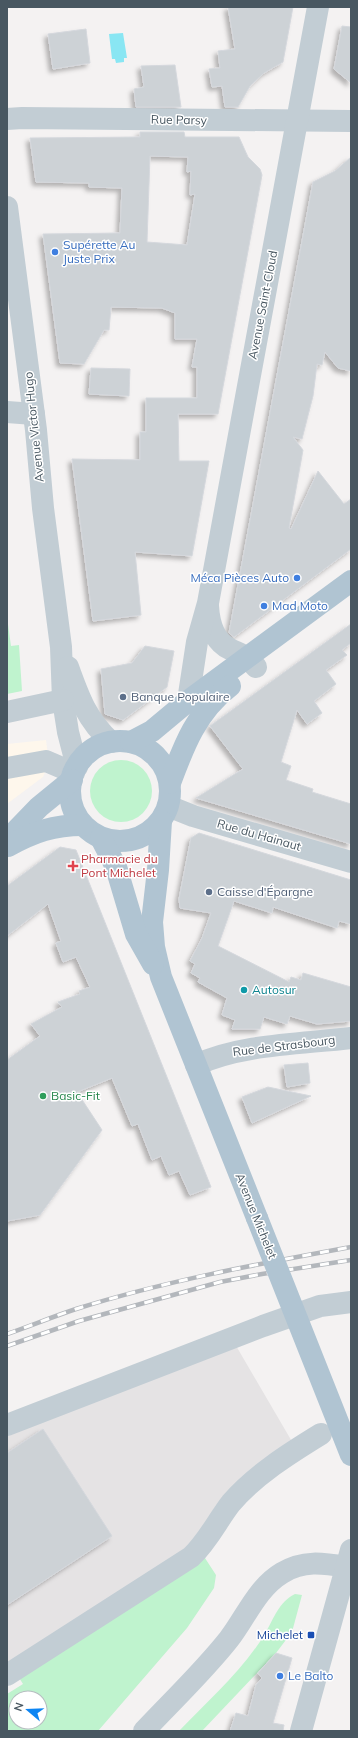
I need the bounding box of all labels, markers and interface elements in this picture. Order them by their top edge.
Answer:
street label: Rue Parsy [151,112,208,127]
place label: Supérette Au Juste Prix [63,237,136,266]
marker: Supérette Au Juste Prix [50,247,60,257]
street label: Avenue Saint-Cloud [245,249,280,361]
street label: Avenue Victor Hugo [20,371,47,483]
place label: Méca Pièces Auto [191,570,289,585]
marker: Méca Pièces Auto [292,573,302,583]
place label: Mad Moto [272,598,328,613]
marker: Mad Moto [259,601,269,611]
place label: Banque Populaire [131,689,229,704]
marker: Banque Populaire [118,692,128,702]
street label: Rue du Hainaut [215,815,303,854]
place label: Pharmacie du Pont Michelet [81,851,158,880]
marker: Pharmacie du Pont Michelet [68,861,78,871]
place label: Caisse d'Épargne [217,884,313,899]
marker: Caisse d'Épargne [204,887,214,897]
place label: Autosur [252,982,297,997]
marker: Autosur [239,985,249,995]
street label: Rue de Strasbourg [232,1032,336,1059]
place label: Basic-Fit [51,1088,100,1103]
marker: Basic-Fit [38,1091,48,1101]
street label: Avenue Michelet [232,1171,280,1261]
place label: Michelet [257,1627,303,1642]
marker: Michelet [306,1630,316,1640]
place label: Le Balto [288,1668,333,1683]
marker: Le Balto [275,1671,285,1681]
north arrow [8,1690,48,1730]
text: N [11,1701,27,1713]

